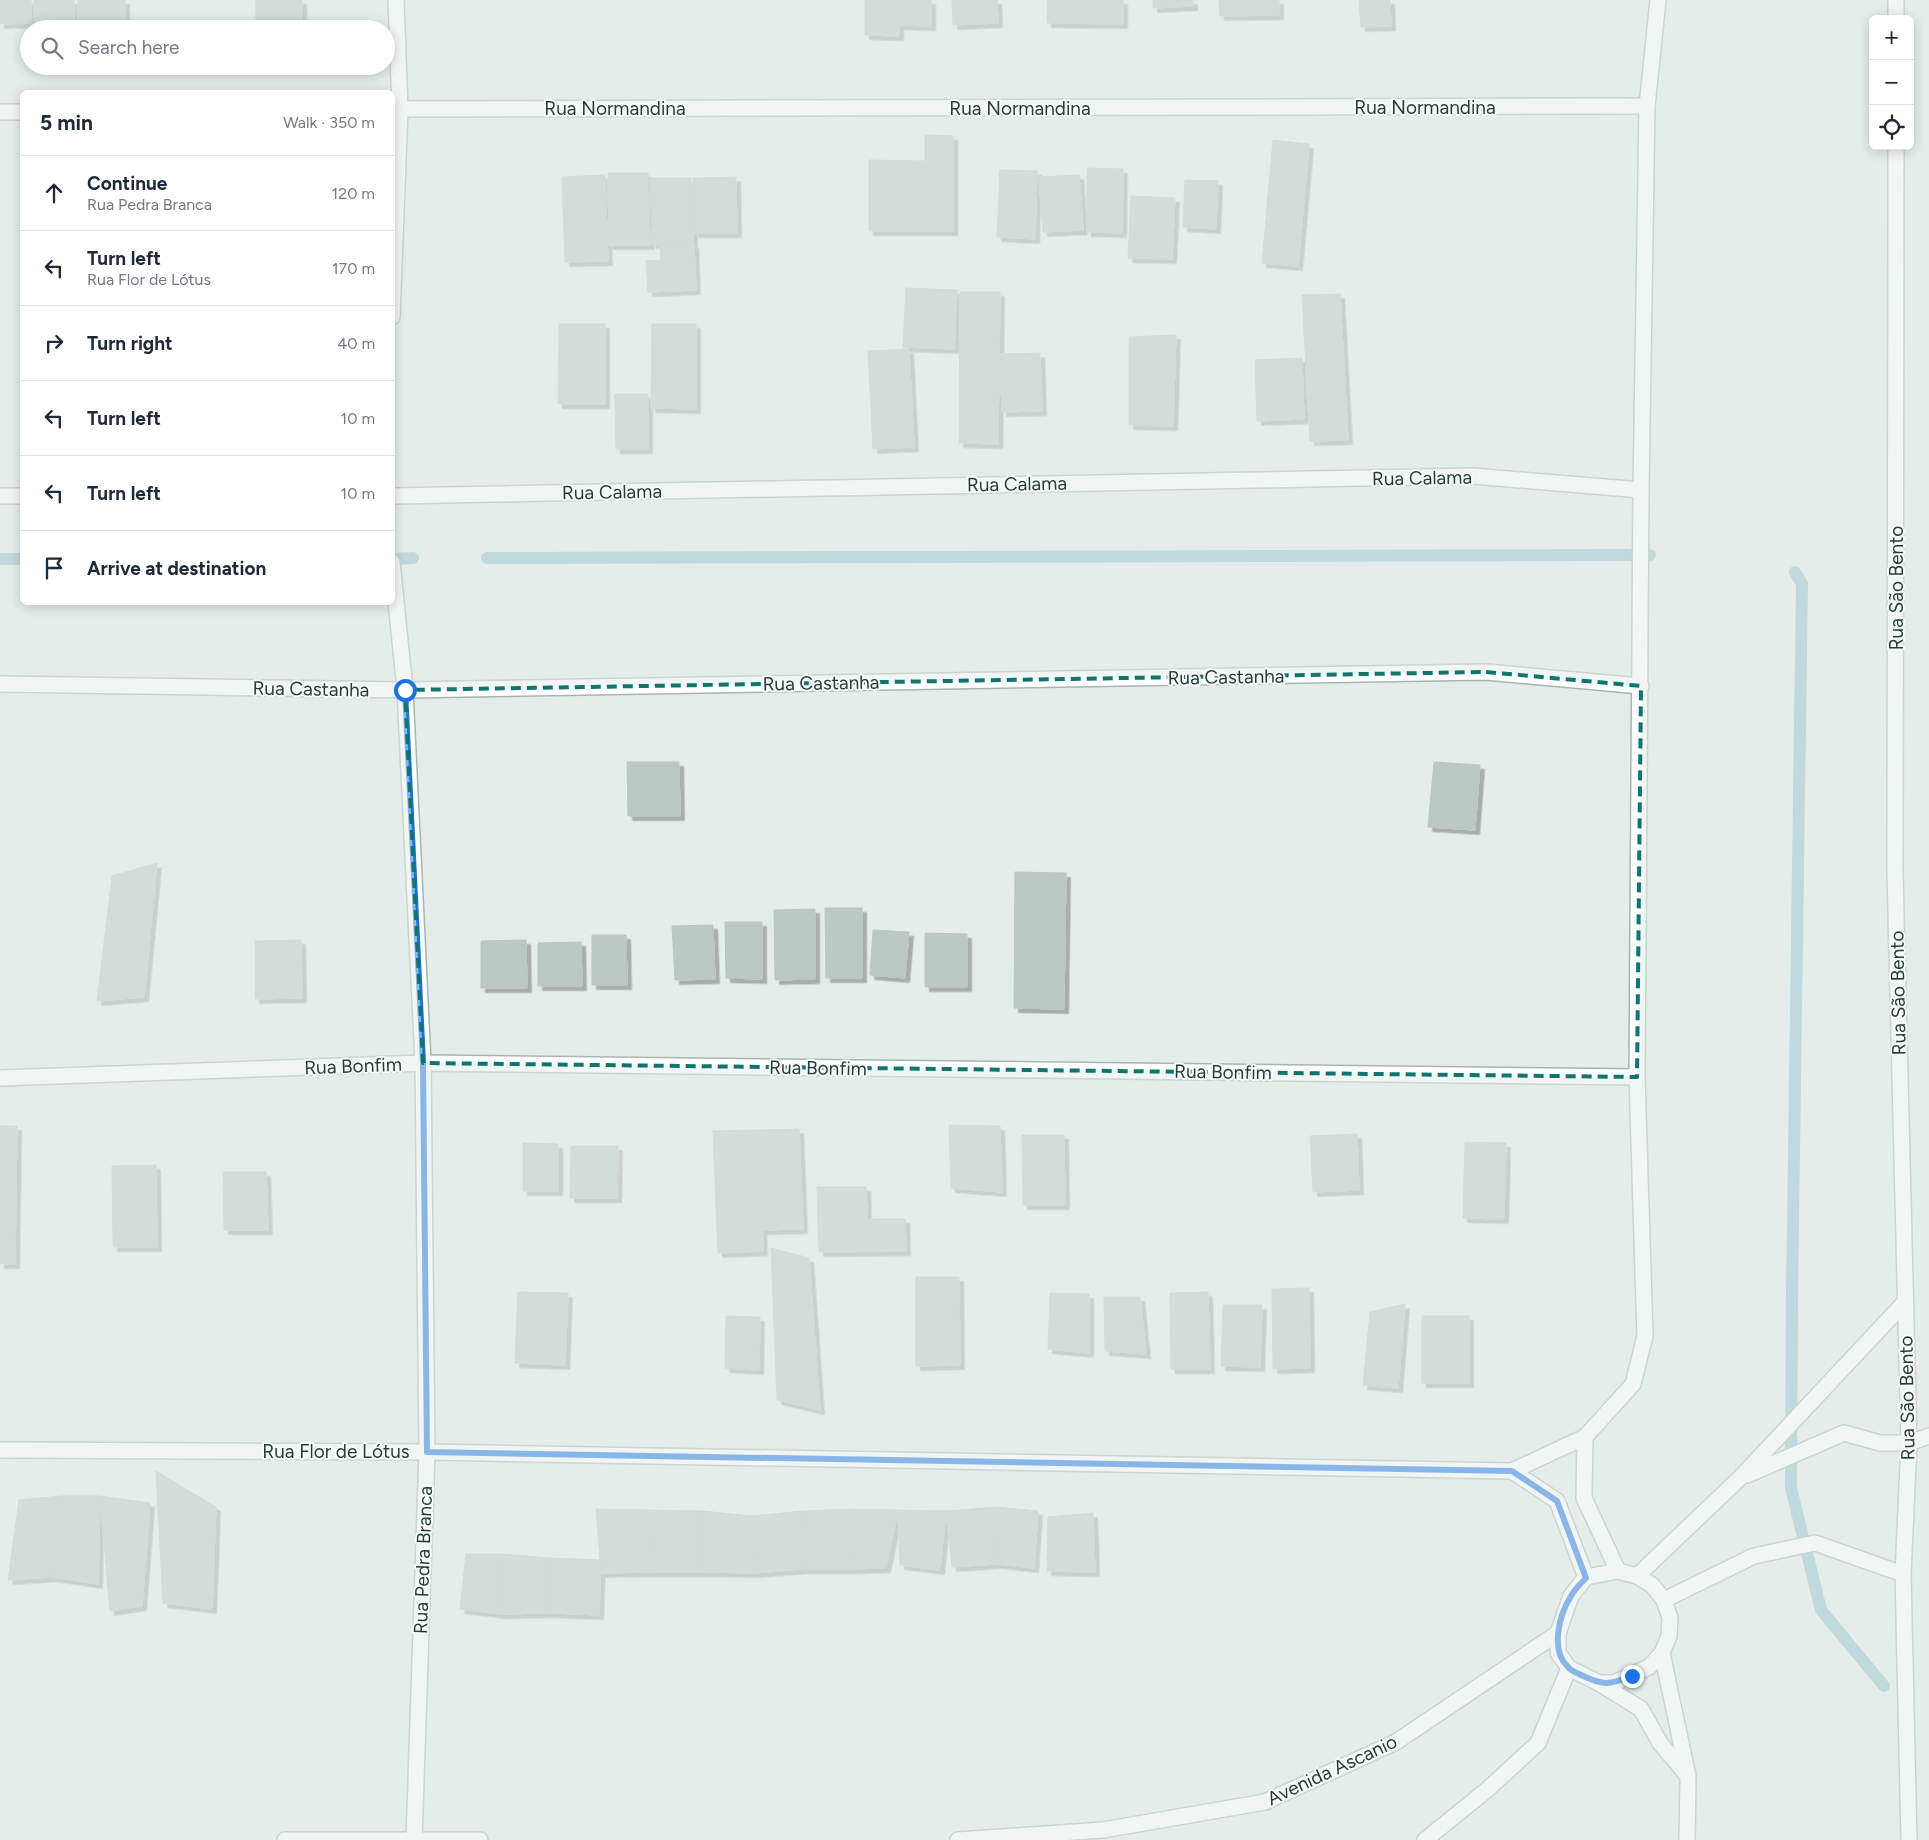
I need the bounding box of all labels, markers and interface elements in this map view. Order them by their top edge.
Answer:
map controls [1869,15,1914,150]
button: + [1869,15,1914,60]
search box [20,20,395,75]
icon: search [38,34,66,62]
text: Search here [78,36,180,59]
button: − [1869,60,1914,105]
street label: Rua Normandina [1354,96,1496,119]
street label: Rua Normandina [544,97,686,120]
street label: Rua Normandina [949,97,1091,120]
button: locate [1869,105,1914,150]
text: 5 min [40,110,93,135]
text: Walk · 350 m [283,113,375,132]
text: Continue [87,172,167,195]
icon: ahead [40,179,68,207]
text: 120 m [332,184,375,203]
text: Rua Pedra Branca [87,195,212,214]
text: Turn left [87,247,161,270]
icon: left [40,254,68,282]
text: 170 m [332,259,375,278]
text: Rua Flor de Lótus [87,270,211,289]
icon: right [40,329,68,357]
text: Turn right [87,332,173,355]
text: 40 m [337,334,375,353]
icon: left [40,404,68,432]
text: Turn left [87,407,161,430]
text: 10 m [341,409,375,428]
street label: Rua Calama [1372,466,1472,490]
street label: Rua Calama [967,472,1067,496]
icon: left [40,479,68,507]
street label: Rua Calama [562,480,662,504]
text: Turn left [87,482,161,505]
text: 10 m [341,484,375,503]
street label: Rua São Bento [1885,526,1908,650]
icon: arrive [40,554,68,582]
text: Arrive at destination [87,557,266,580]
street label: Rua Castanha [1167,664,1285,690]
street label: Rua Castanha [762,670,880,696]
street label: Rua Castanha [252,676,370,702]
route start [394,679,417,702]
street label: Rua São Bento [1885,930,1911,1056]
street label: Rua Bonfim [304,1053,402,1079]
street label: Rua Bonfim [769,1056,867,1080]
street label: Rua Bonfim [1174,1060,1272,1084]
street label: Rua São Bento [1894,1335,1920,1461]
street label: Rua Flor de Lótus [262,1440,410,1463]
street label: Rua Pedra Branca [409,1485,437,1635]
route end [1621,1665,1644,1688]
street label: Avenida Ascanio [1263,1730,1401,1810]

